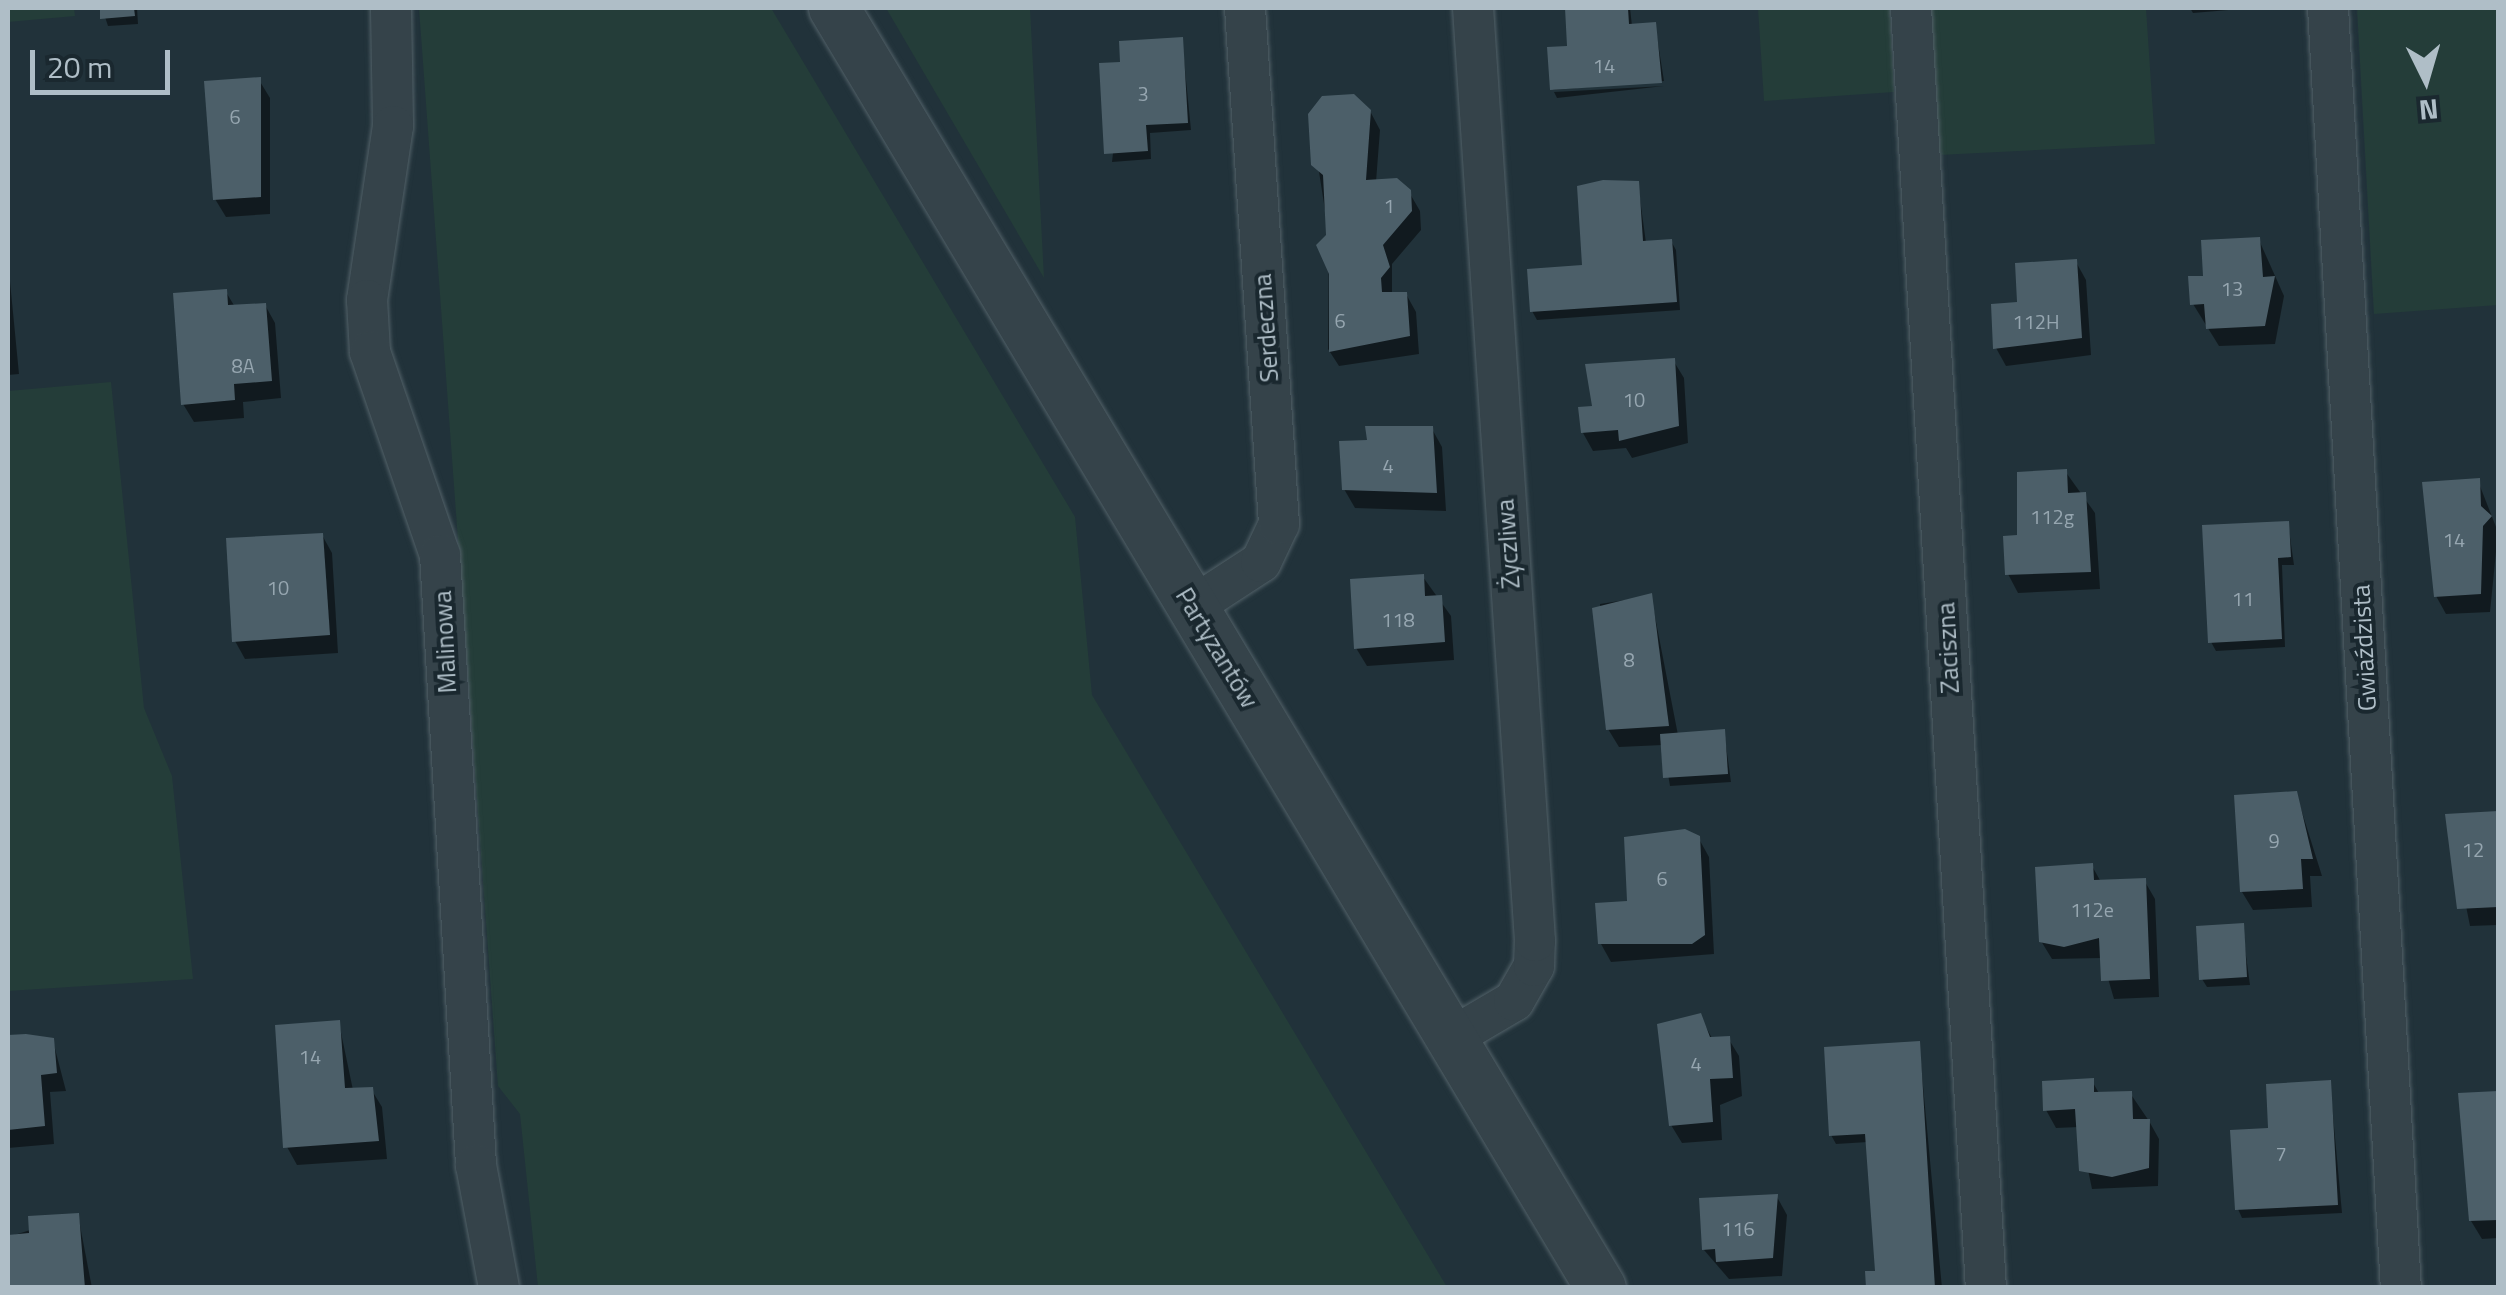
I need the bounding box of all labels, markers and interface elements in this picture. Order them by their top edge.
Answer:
scale bar [35,30,175,92]
north arrow [2376,30,2476,130]
text: 20 m [47,44,112,90]
house number: 14 [1593,53,1615,77]
house number: 3 [1137,81,1149,105]
text: N [2417,88,2440,133]
house number: 6 [229,104,241,128]
house number: 1 [1383,193,1395,217]
street label: Serdeczna [1247,273,1285,383]
house number: 13 [2221,276,2243,300]
house number: 6 [1334,308,1346,332]
house number: 112H [2012,309,2060,333]
house number: 8A [231,353,255,377]
house number: 10 [1623,387,1645,411]
house number: 4 [1382,453,1394,477]
street label: Życzliwa [1490,498,1526,590]
house number: 112g [2030,504,2074,528]
house number: 14 [2443,527,2465,551]
house number: 10 [267,575,289,599]
street label: Partyzantów [1169,582,1265,714]
street label: Gwiaździsta [2346,584,2382,712]
house number: 11 [2232,586,2254,610]
street label: Malinowa [427,590,463,694]
street label: Zaciszna [1931,602,1965,694]
house number: 118 [1381,607,1415,631]
house number: 8 [1623,647,1635,671]
house number: 9 [2268,828,2280,852]
house number: 12 [2462,837,2484,861]
house number: 6 [1656,866,1668,890]
house number: 112e [2070,897,2114,921]
house number: 14 [299,1044,321,1068]
house number: 4 [1690,1051,1702,1075]
house number: 7 [2275,1141,2287,1165]
house number: 116 [1721,1216,1755,1240]

